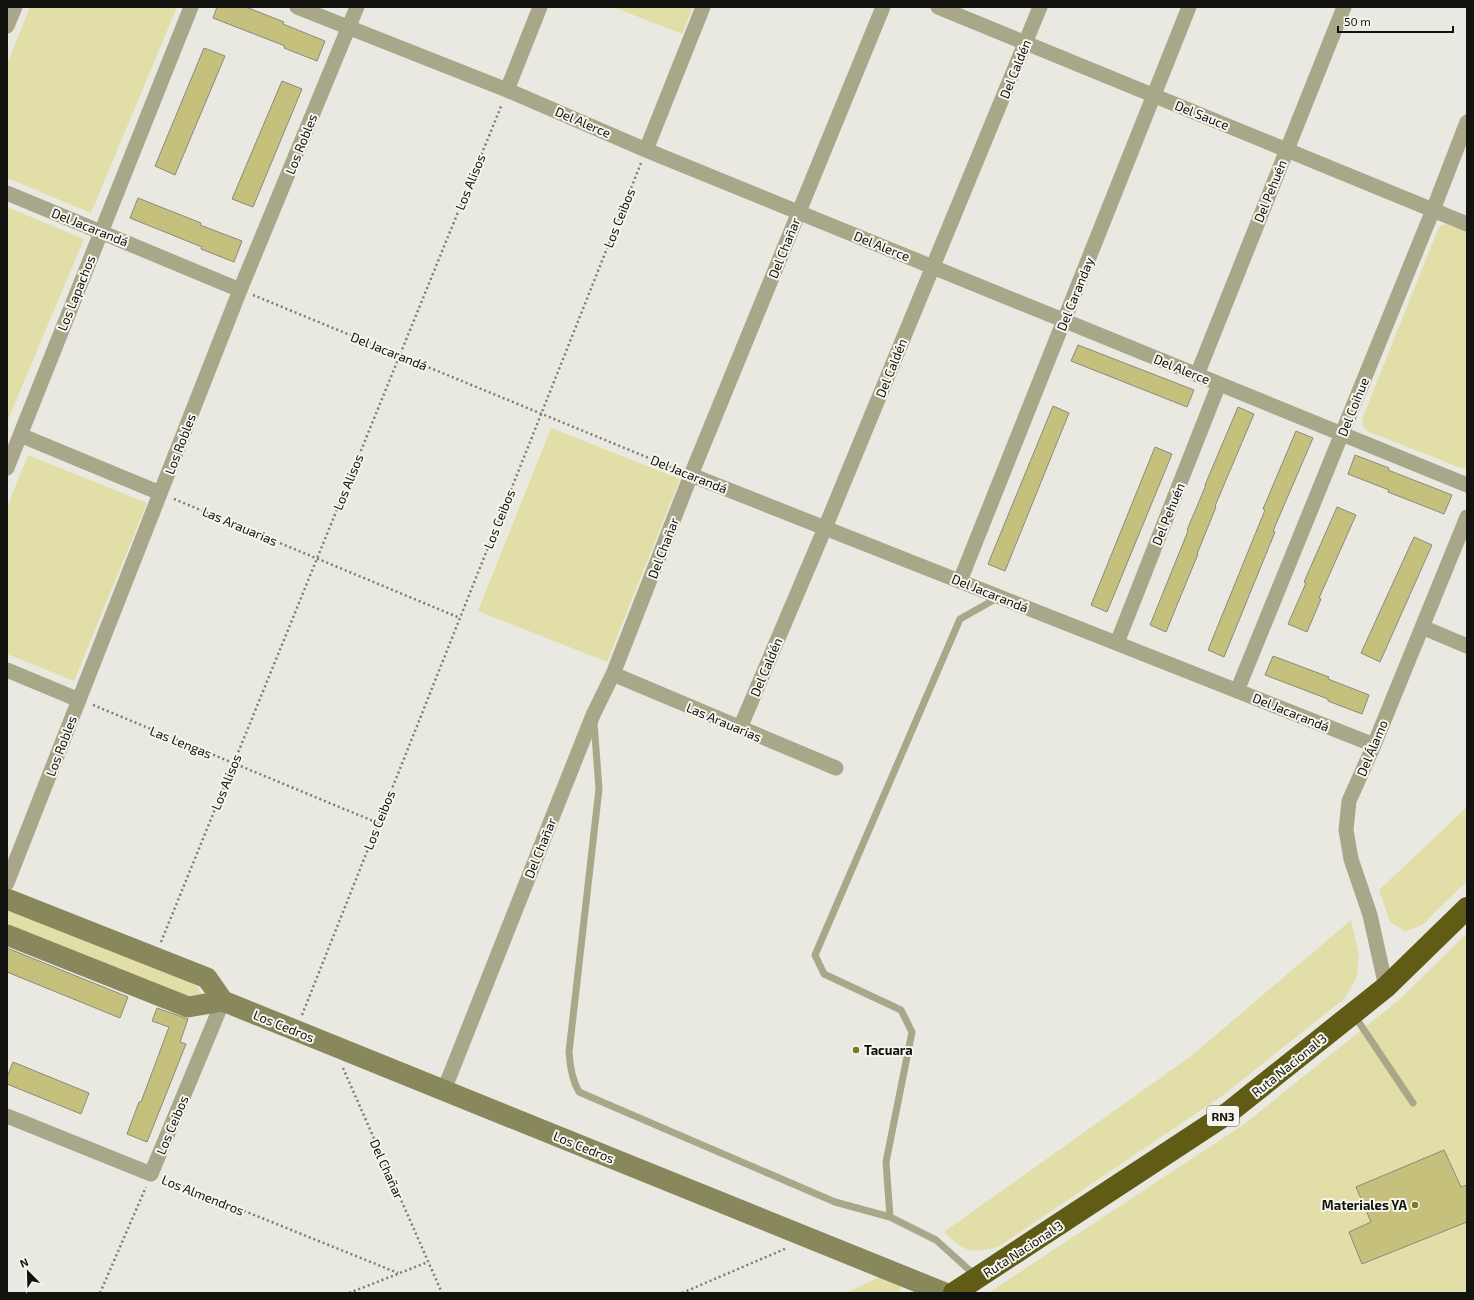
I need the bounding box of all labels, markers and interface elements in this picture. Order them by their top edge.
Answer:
scale bar [1338,8,1453,34]
text: 50 m [1344,14,1371,28]
street label: Del Caldén [996,37,1034,101]
street label: Del Sauce [1173,97,1231,133]
street label: Del Alerce [553,103,613,141]
street label: Los Robles [282,111,320,177]
street label: Los Alisos [452,152,488,212]
street label: Del Pehuén [1250,157,1290,225]
street label: Los Ceibos [600,186,638,250]
street label: Del Jacarandá [49,204,131,250]
street label: Del Chañar [765,215,803,281]
street label: Del Alerce [852,228,912,264]
street label: Los Lapachos [54,253,98,333]
street label: Del Caranday [1053,255,1097,333]
street label: Del Jacarandá [348,328,430,374]
street label: Del Caldén [872,336,910,400]
street label: Del Alerce [1152,351,1212,387]
street label: Del Coihue [1334,375,1372,439]
street label: Los Robles [161,411,199,477]
street label: Del Jacarandá [648,451,730,497]
street label: Los Alisos [330,452,366,512]
street label: Del Pehuén [1148,480,1188,548]
street label: Los Ceibos [480,487,518,551]
street label: Las Arauarias [200,503,280,549]
street label: Del Chañar [644,515,682,581]
street label: Del Jacarandá [949,570,1031,616]
street label: Del Caldén [746,635,786,699]
street label: Del Jacarandá [1250,689,1332,735]
street label: Las Arauarias [684,699,764,745]
street label: Los Robles [42,713,80,779]
street label: Del Álamo [1352,717,1391,779]
street label: Las Lengas [148,722,214,762]
street label: Los Alisos [208,752,244,812]
street label: Los Ceibos [360,788,398,852]
street label: Del Chañar [521,815,559,881]
street label: Los Cedros [251,1007,317,1045]
street label: Ruta Nacional 3 [1248,1030,1330,1100]
place label: Tacuara [864,1042,913,1058]
marker: Tacuara [851,1045,861,1055]
street label: Los Ceibos [152,1093,192,1157]
road number: RN3 [1207,1106,1239,1126]
street label: Los Cedros [551,1128,617,1166]
street label: Del Chañar [367,1136,407,1202]
street label: Los Almendros [159,1171,247,1219]
place label: Materiales YA [1322,1197,1408,1213]
marker: Materiales YA [1410,1200,1420,1210]
street label: Ruta Nacional 3 [980,1217,1066,1281]
north arrow [8,1252,48,1292]
text: N [18,1255,30,1270]

